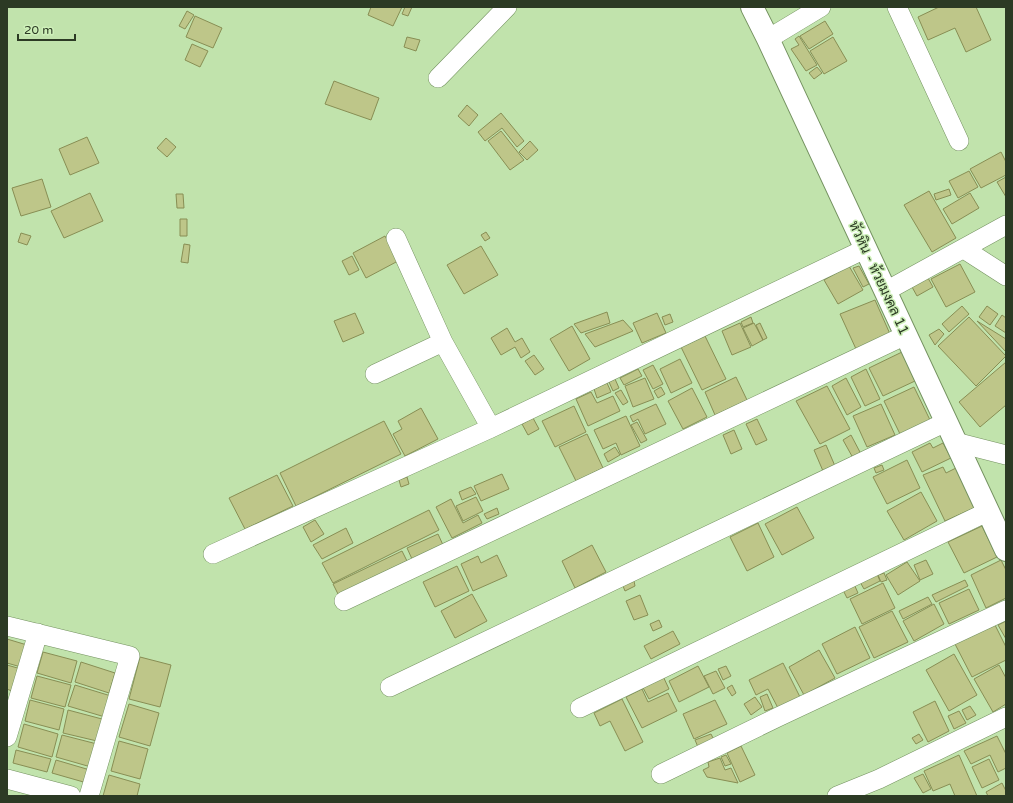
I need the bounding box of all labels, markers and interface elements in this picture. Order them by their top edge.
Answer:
scale bar [18,16,75,42]
text: 20 m [24,23,53,37]
street label: หัวหิน - ห้วยมงคล 11 [845,218,914,338]

